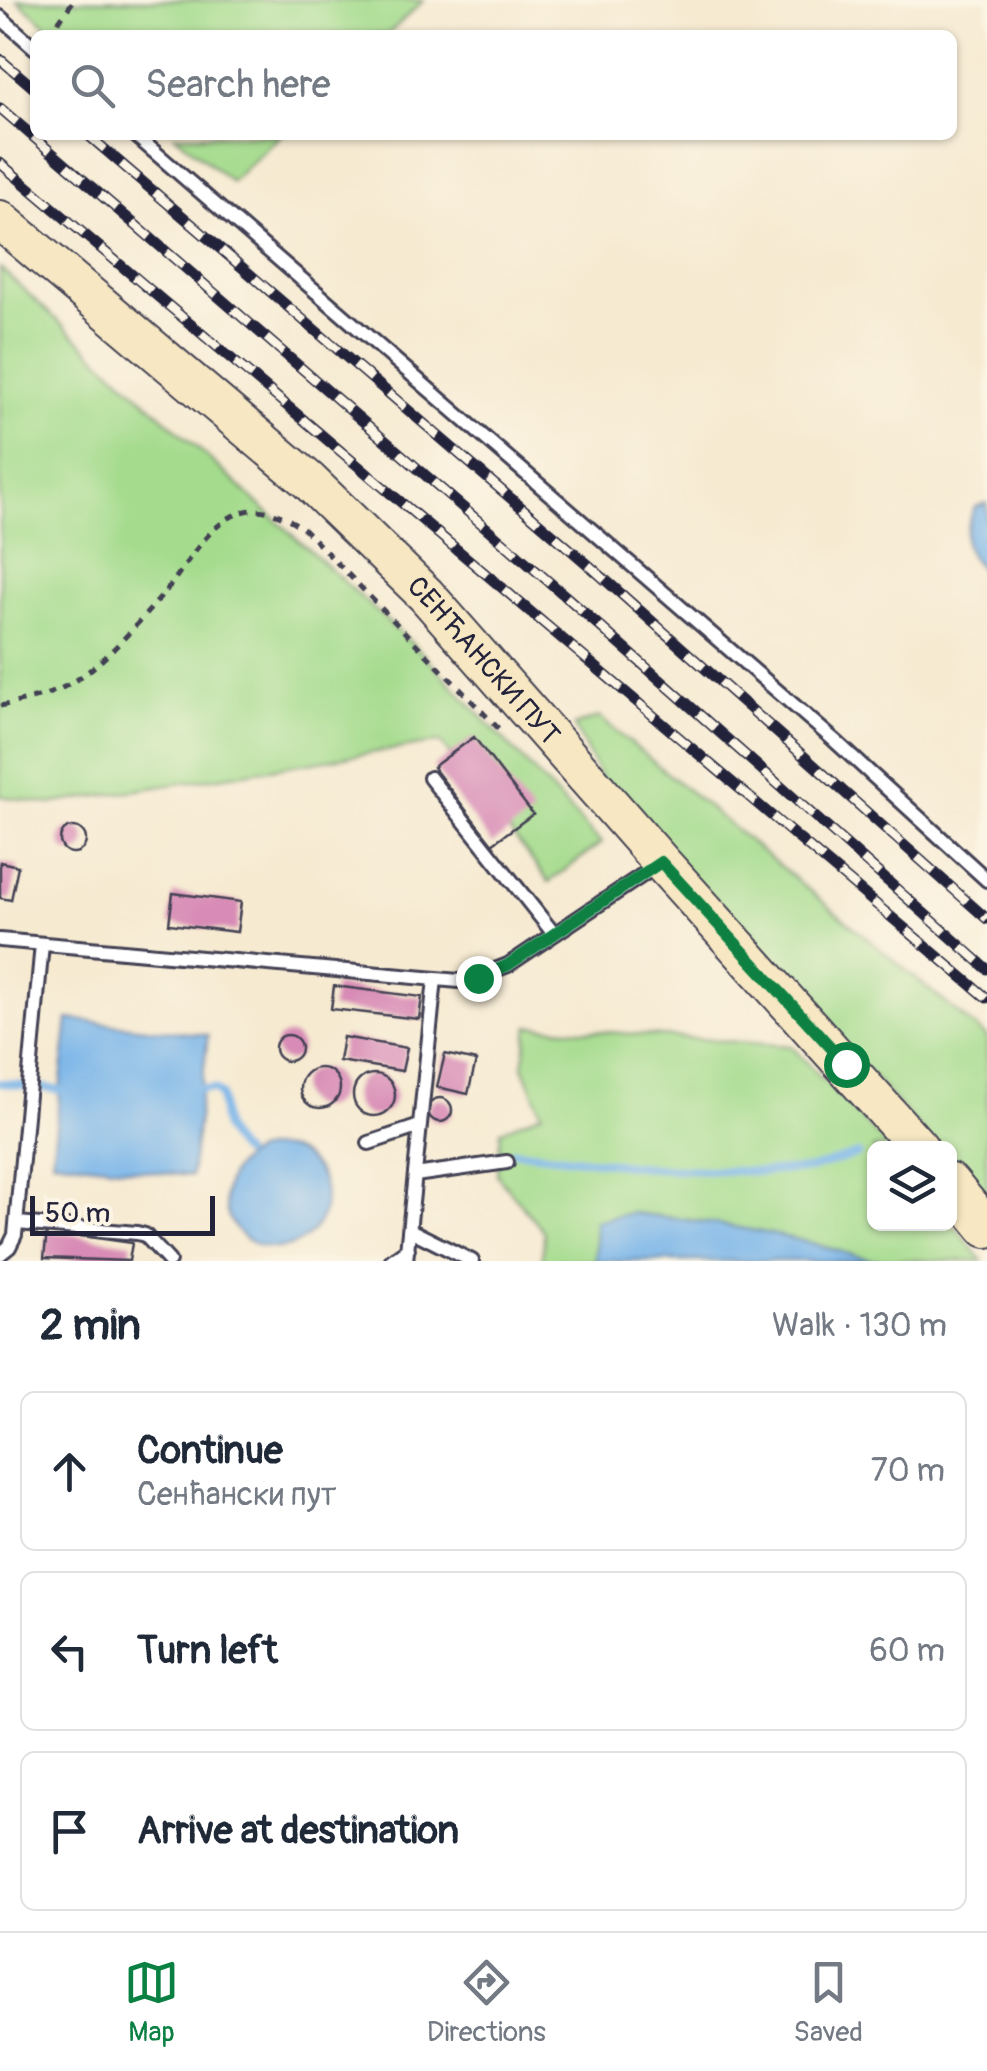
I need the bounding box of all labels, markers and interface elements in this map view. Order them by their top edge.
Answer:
search box [30,30,957,140]
icon: search [65,58,120,113]
text: Search here [145,61,331,109]
street label: СЕНЋАНСКИ ПУТ [400,569,567,752]
route end [456,956,502,1002]
route start [824,1042,870,1088]
map controls [867,1141,957,1231]
button: layers [867,1141,957,1231]
scale bar [30,1191,215,1236]
text: 50 m [45,1196,110,1231]
text: 2 min [40,1300,141,1352]
text: Walk · 130 m [772,1306,947,1346]
text: Continue [137,1427,283,1475]
icon: ahead [42,1444,97,1499]
text: 70 m [871,1451,945,1491]
text: Сенћански пут [137,1475,337,1515]
icon: left [42,1624,97,1679]
text: Turn left [137,1627,278,1675]
text: 60 m [869,1631,945,1671]
icon: arrive [42,1804,97,1859]
text: Arrive at destination [137,1807,459,1855]
tab: Map [124,1955,179,2050]
tab: Directions [427,1955,546,2050]
tab: Saved [794,1955,863,2050]

